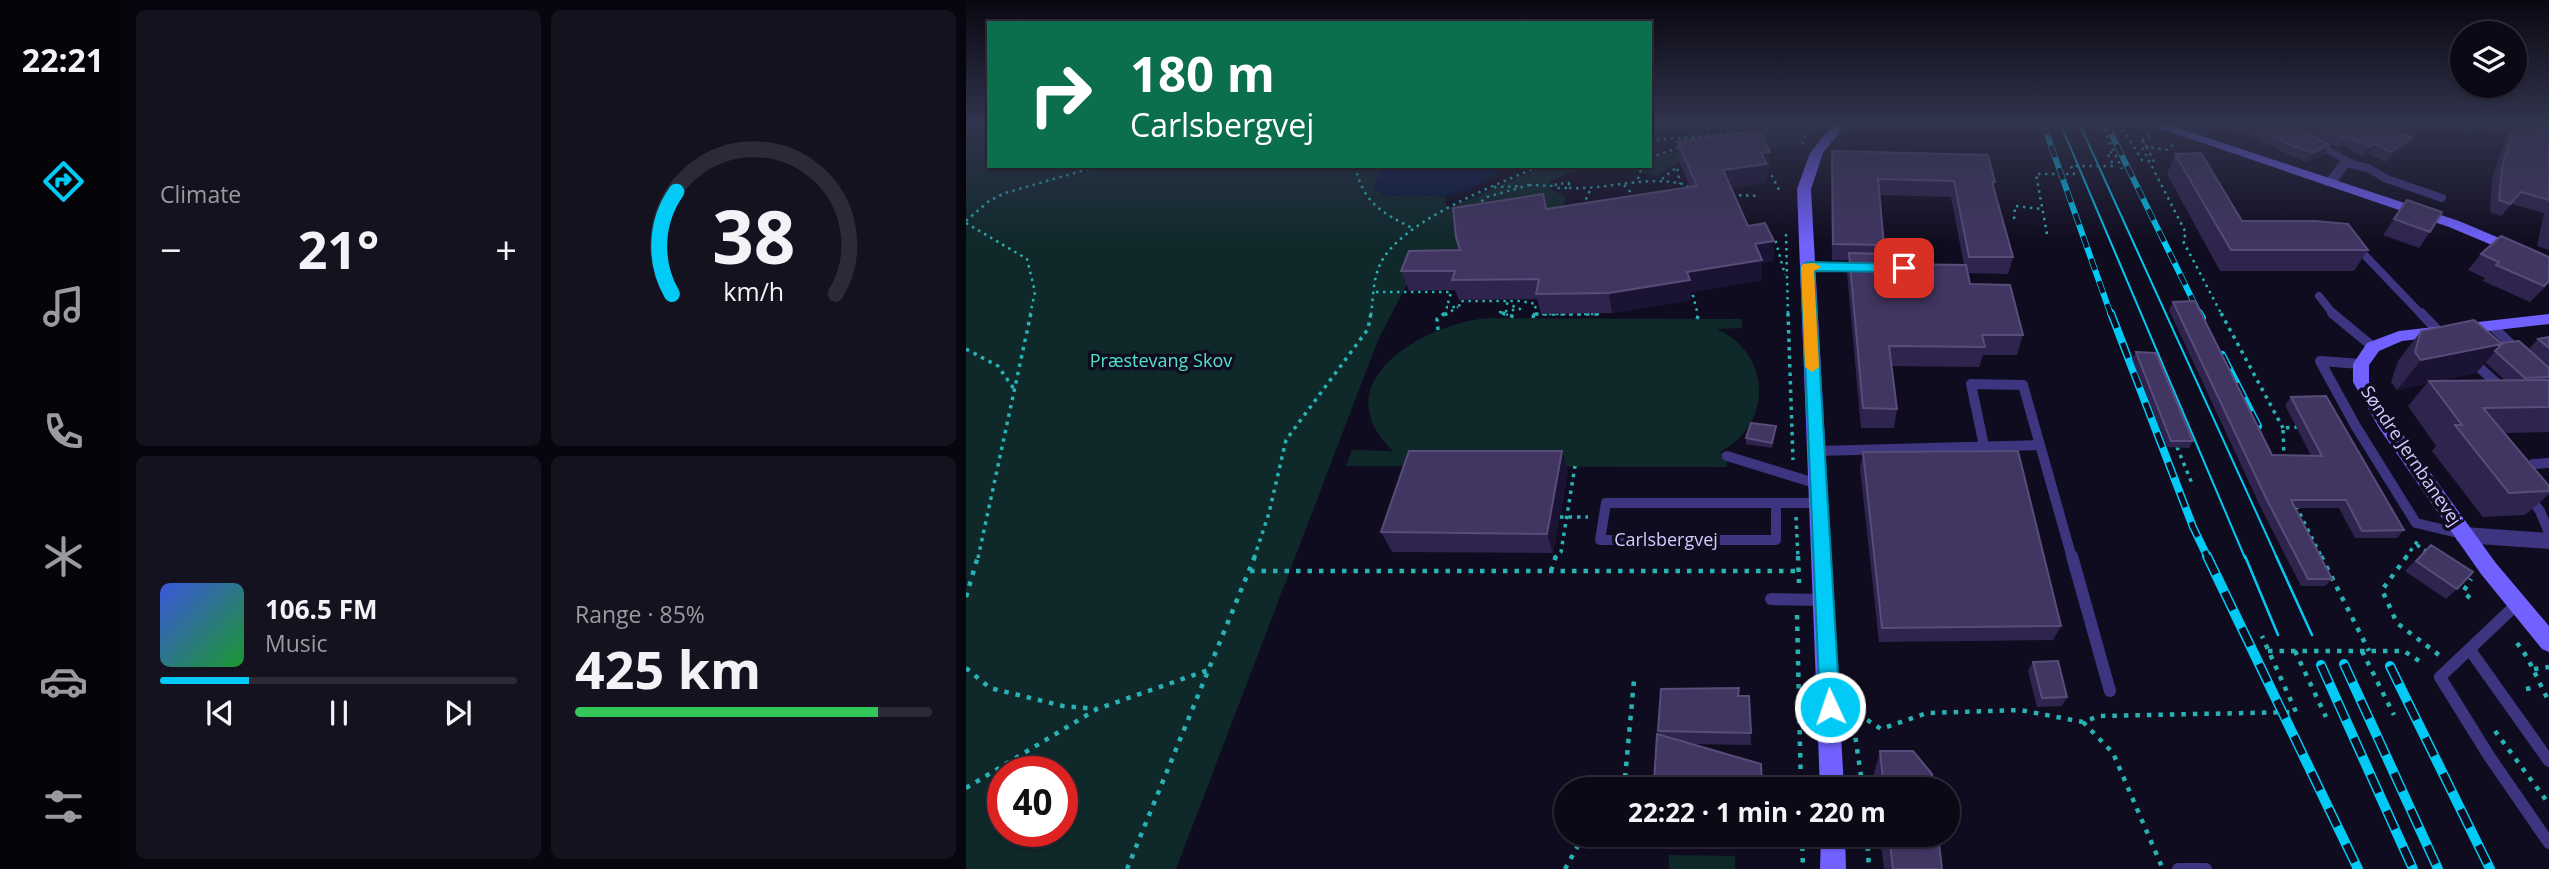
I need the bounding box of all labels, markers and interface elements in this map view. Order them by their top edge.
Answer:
map controls [2450,21,2527,98]
button: layers [2450,21,2527,98]
text: 22:21 [22,38,104,81]
text: 180 m [1130,40,1275,106]
icon: right [1015,49,1106,140]
text: Carlsbergvej [1130,103,1314,146]
icon: directions [39,157,88,206]
text: Climate [160,178,241,210]
text: 38 [712,186,795,285]
text: 21° [298,213,379,284]
text: − [160,223,182,275]
text: + [495,223,517,275]
pin [1874,238,1934,298]
icon: arrive [1885,249,1923,287]
text: km/h [723,274,784,308]
icon: music [39,282,88,331]
park label: Præstevang Skov [1090,348,1232,372]
street label: Søndre Jernbanevej [2356,381,2468,530]
icon: phone [39,407,88,456]
street label: Carlsbergvej [1614,527,1718,551]
icon: climate [39,532,88,581]
text: 106.5 FM [265,591,377,627]
text: Range · 85% [575,598,705,630]
text: Music [265,627,328,659]
text: 425 km [575,633,761,704]
icon: car [39,657,88,706]
position arrow [1793,670,1867,744]
icon: previous [201,694,239,732]
icon: pause [320,694,358,732]
icon: next [439,694,477,732]
speed limit sign: 40 [987,756,1078,847]
icon: filters [39,782,88,831]
text: 22:22 · 1 min · 220 m [1628,794,1886,830]

